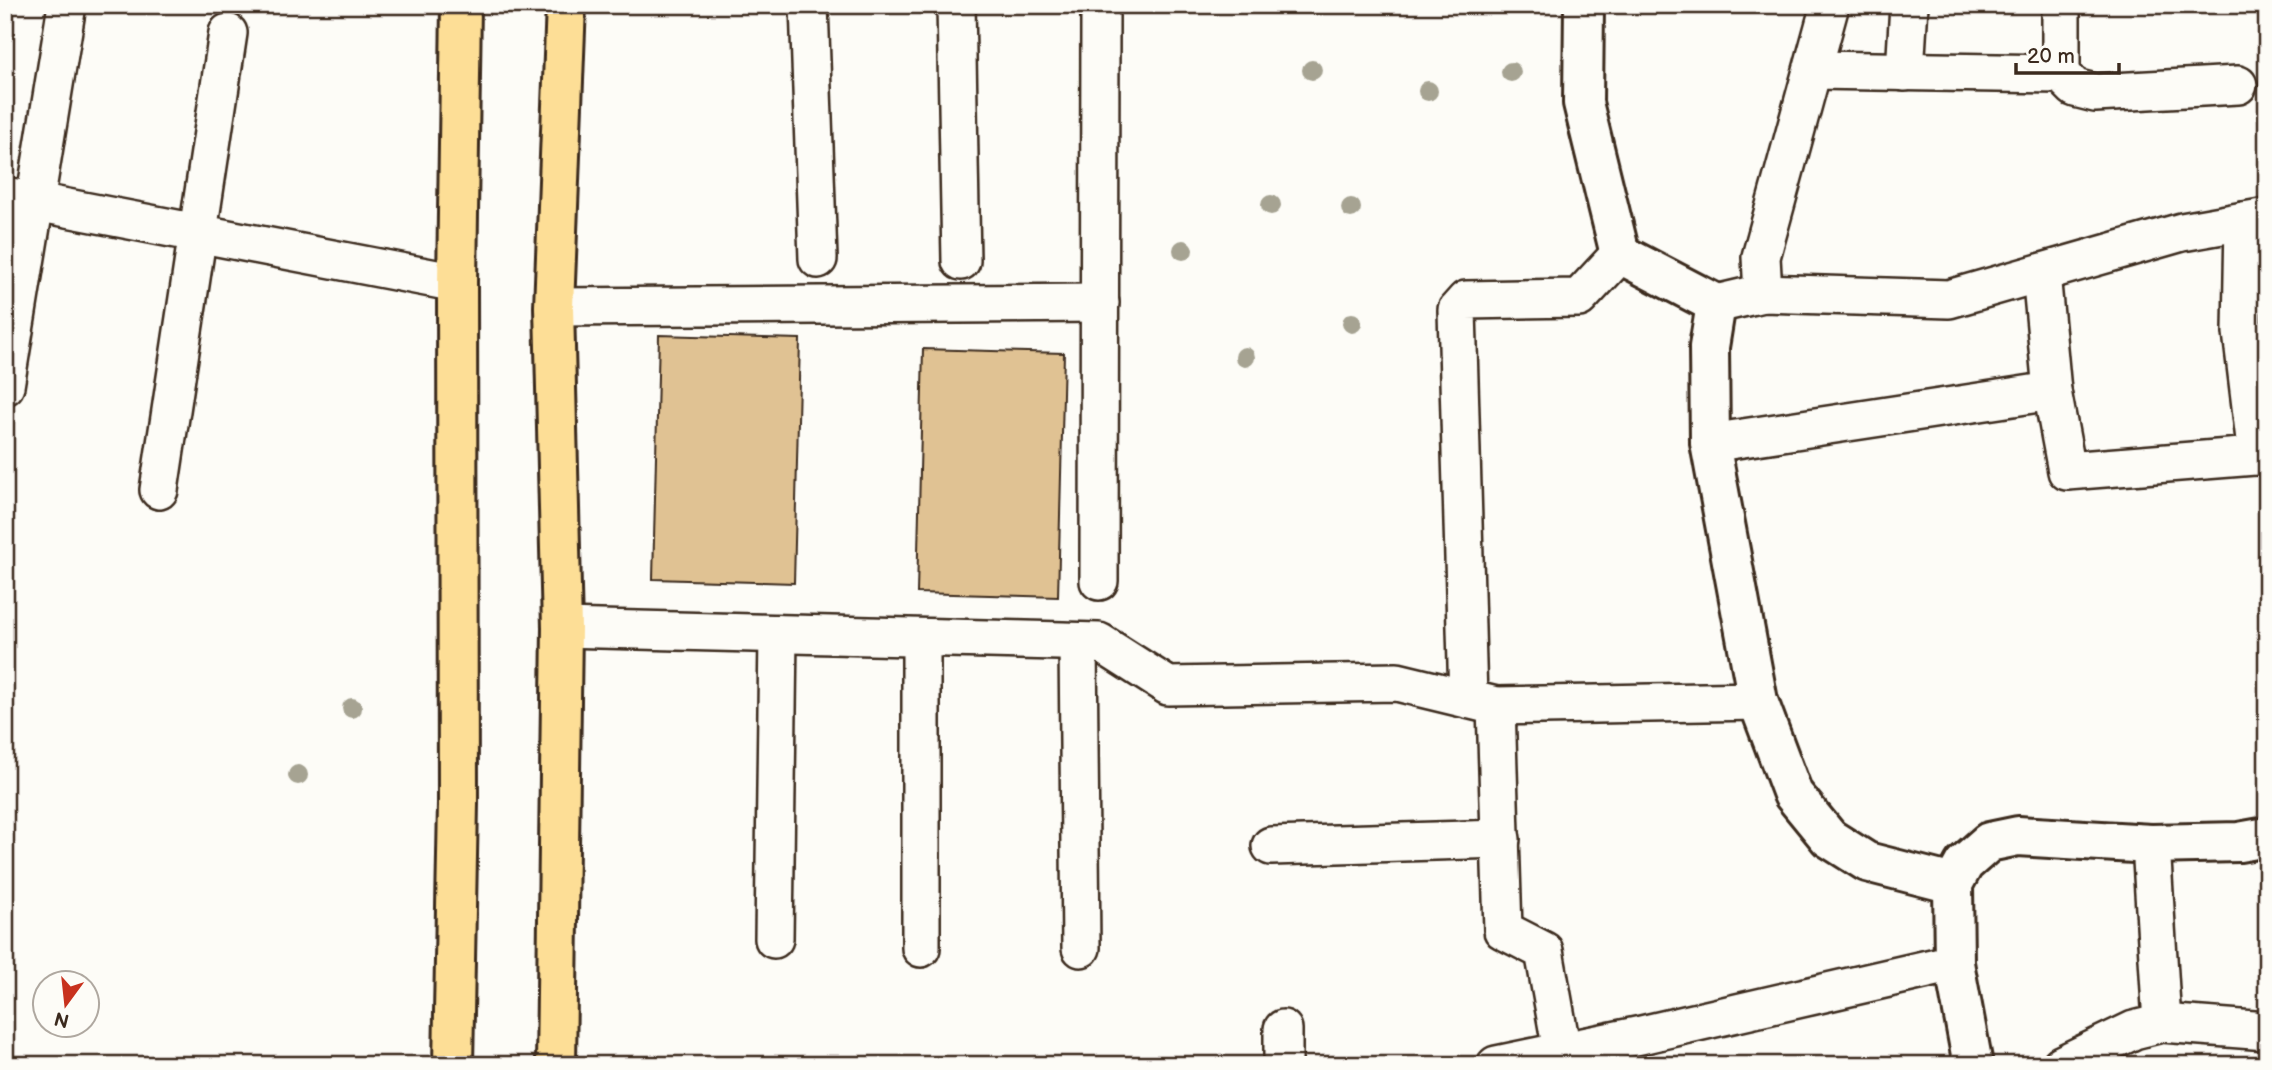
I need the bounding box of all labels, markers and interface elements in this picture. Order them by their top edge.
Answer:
scale bar [2016,32,2120,76]
text: 20 m [2027,44,2075,69]
north arrow [32,968,102,1038]
text: N [52,1006,72,1032]

